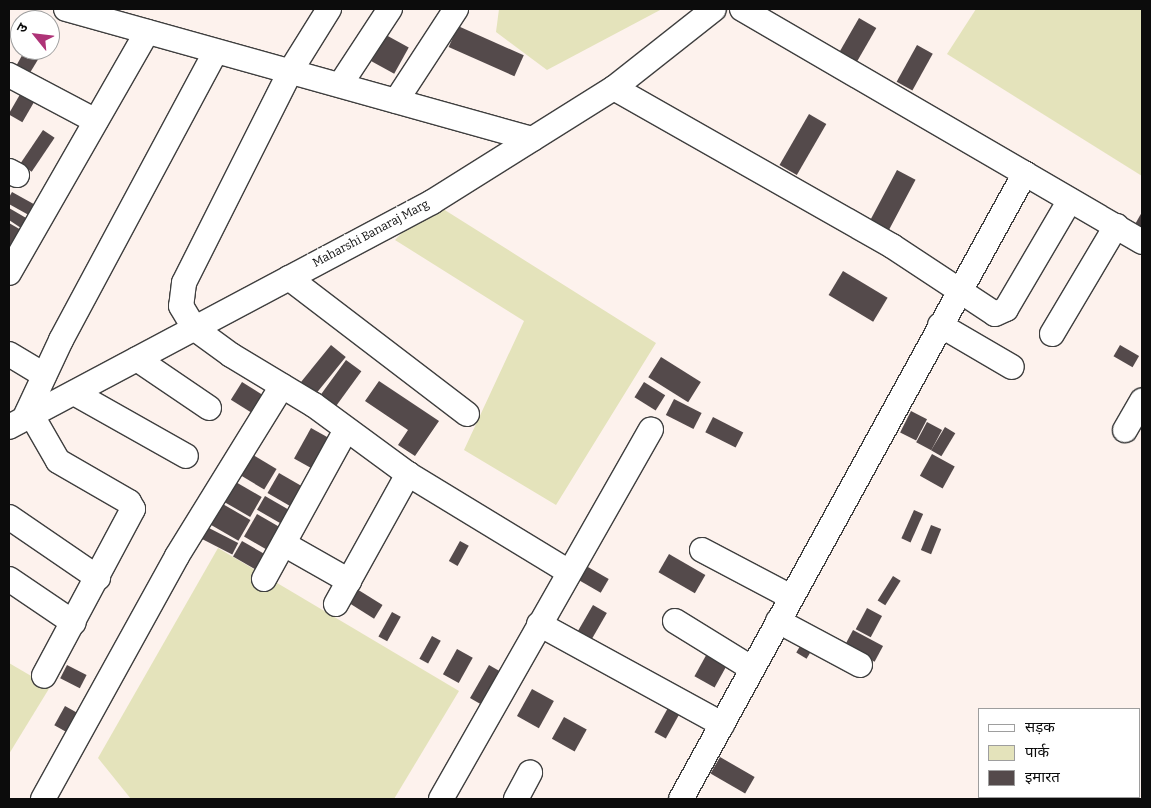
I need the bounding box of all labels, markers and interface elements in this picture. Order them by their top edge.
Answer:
north arrow [10,10,60,60]
text: उ [13,20,32,36]
street label: Maharshi Banaraj Marg [310,197,432,271]
legend [978,708,1141,798]
text: सड़क [1025,718,1055,736]
text: पार्क [1025,743,1049,761]
text: इमारत [1025,768,1060,786]

